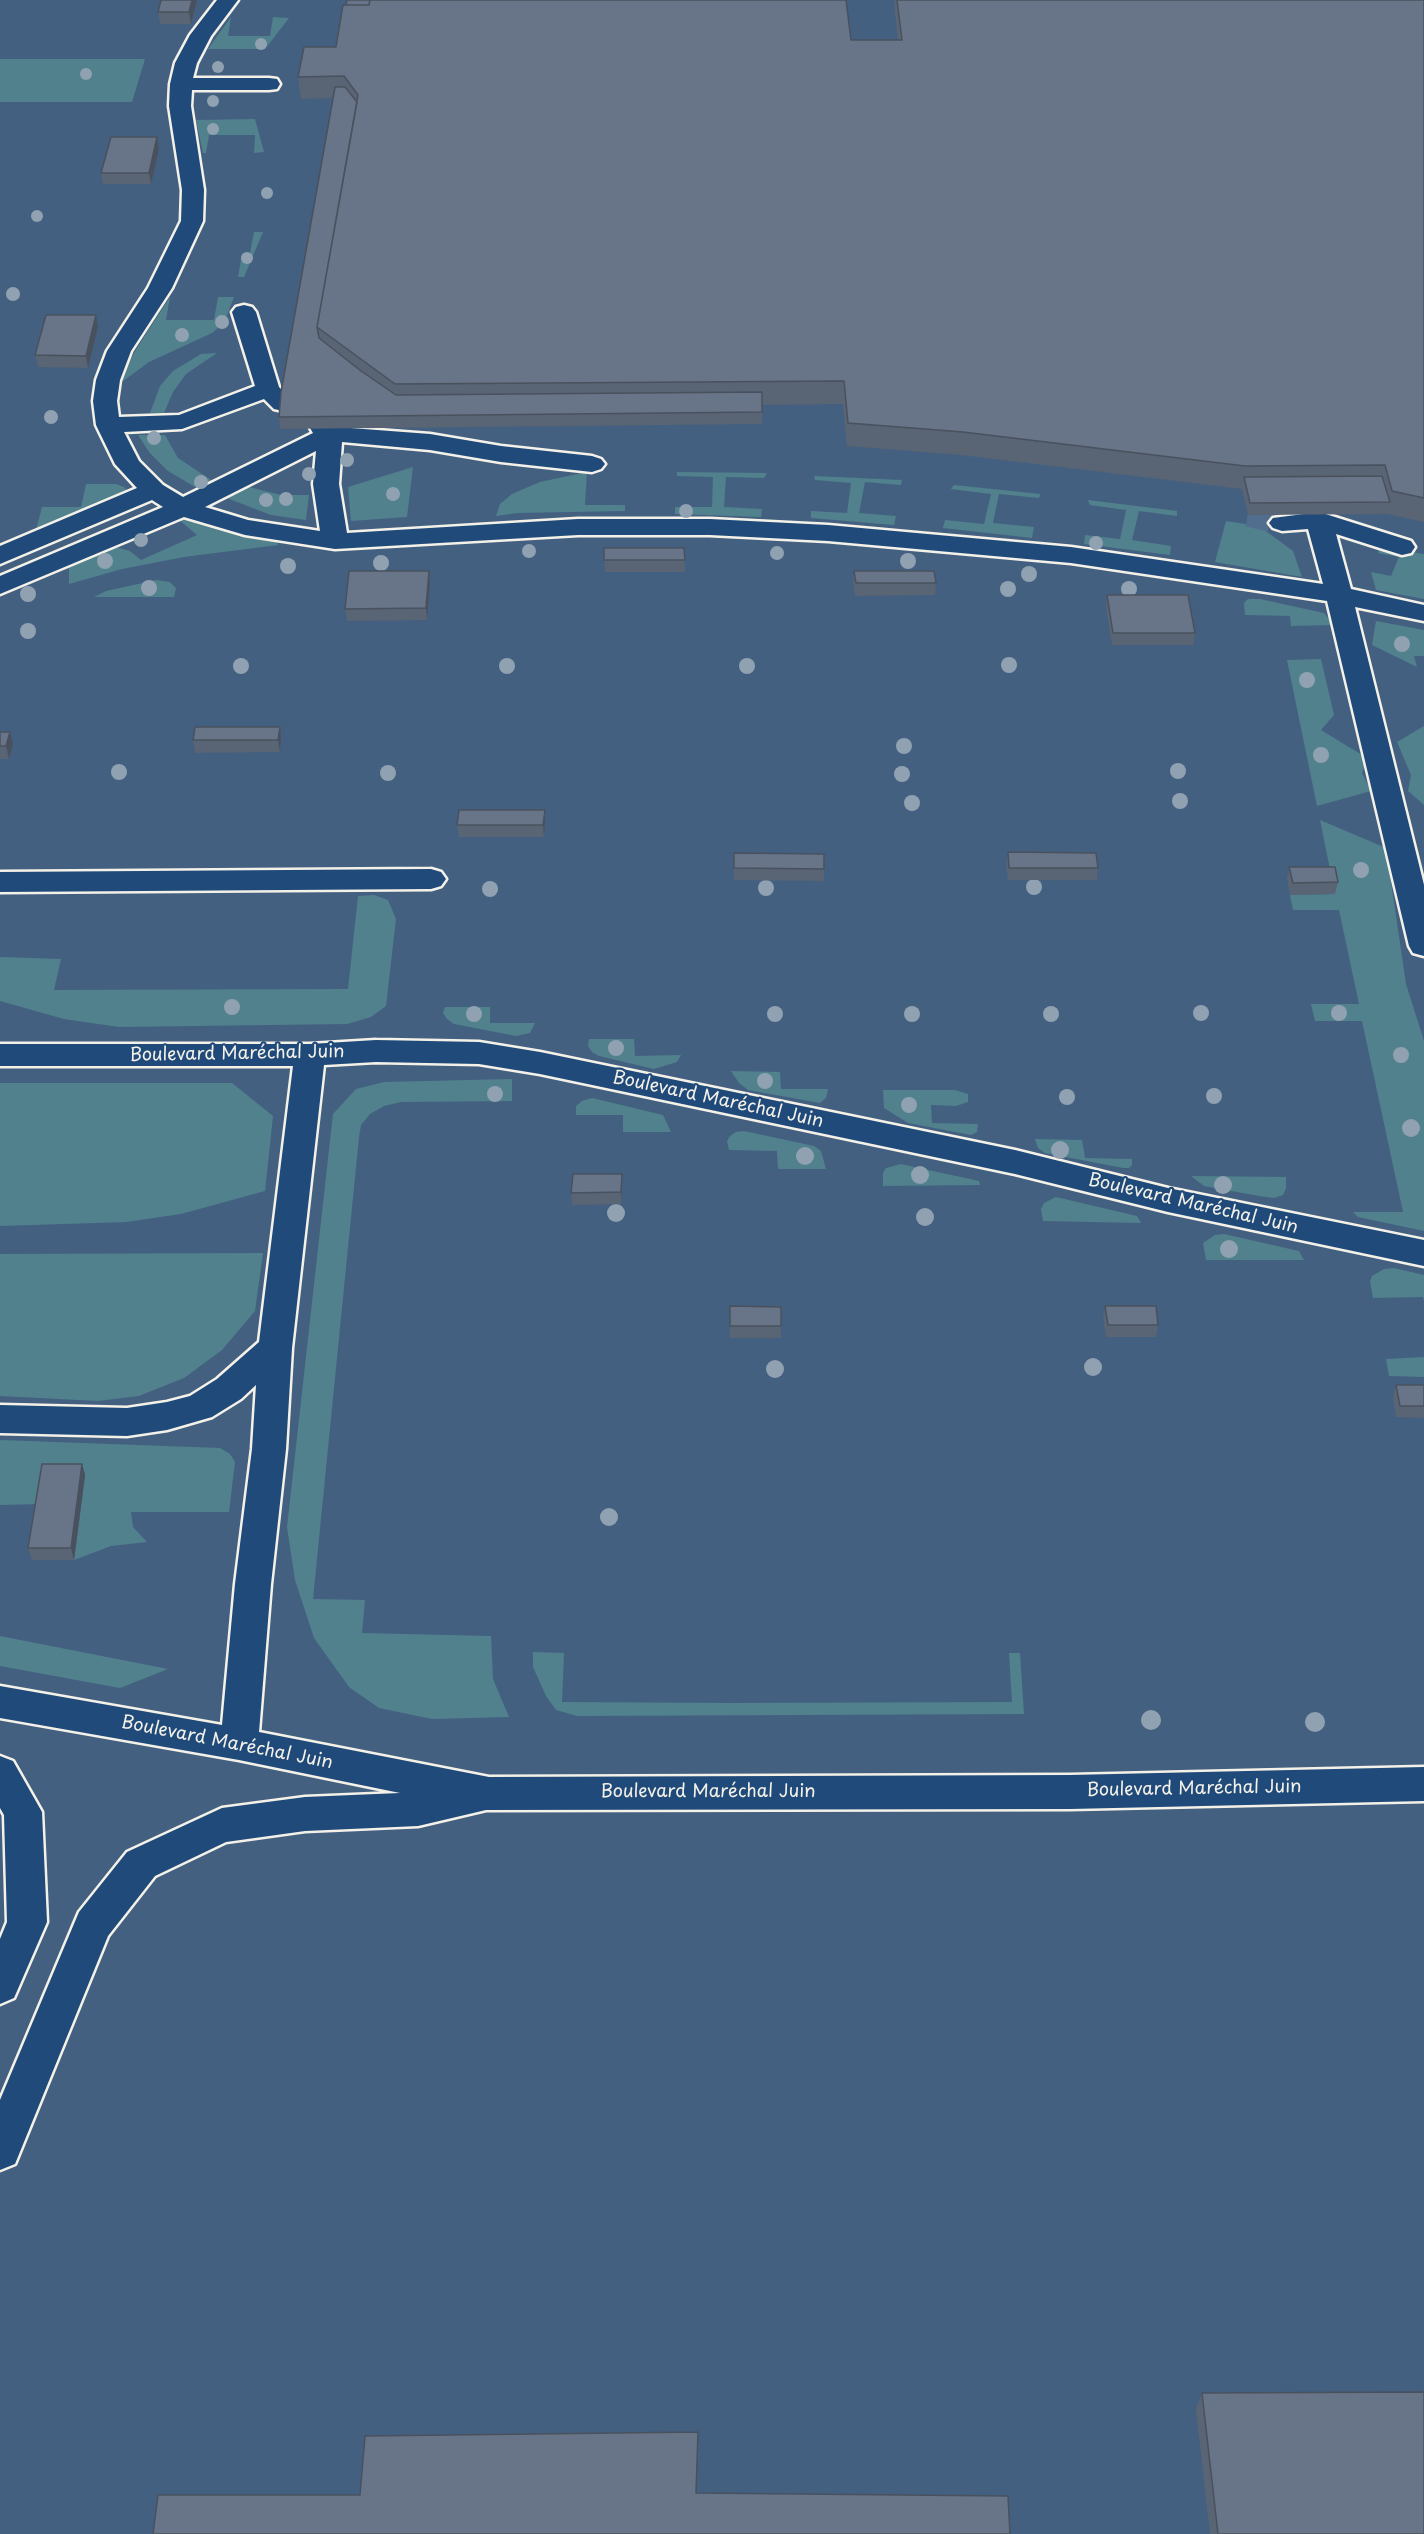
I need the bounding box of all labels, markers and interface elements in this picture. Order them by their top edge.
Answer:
street label: Boulevard Maréchal Juin [129,1041,345,1067]
street label: Boulevard Maréchal Juin [611,1067,825,1133]
street label: Boulevard Maréchal Juin [1086,1169,1300,1239]
street label: Boulevard Maréchal Juin [119,1712,335,1774]
street label: Boulevard Maréchal Juin [1086,1776,1302,1802]
street label: Boulevard Maréchal Juin [601,1781,815,1803]

